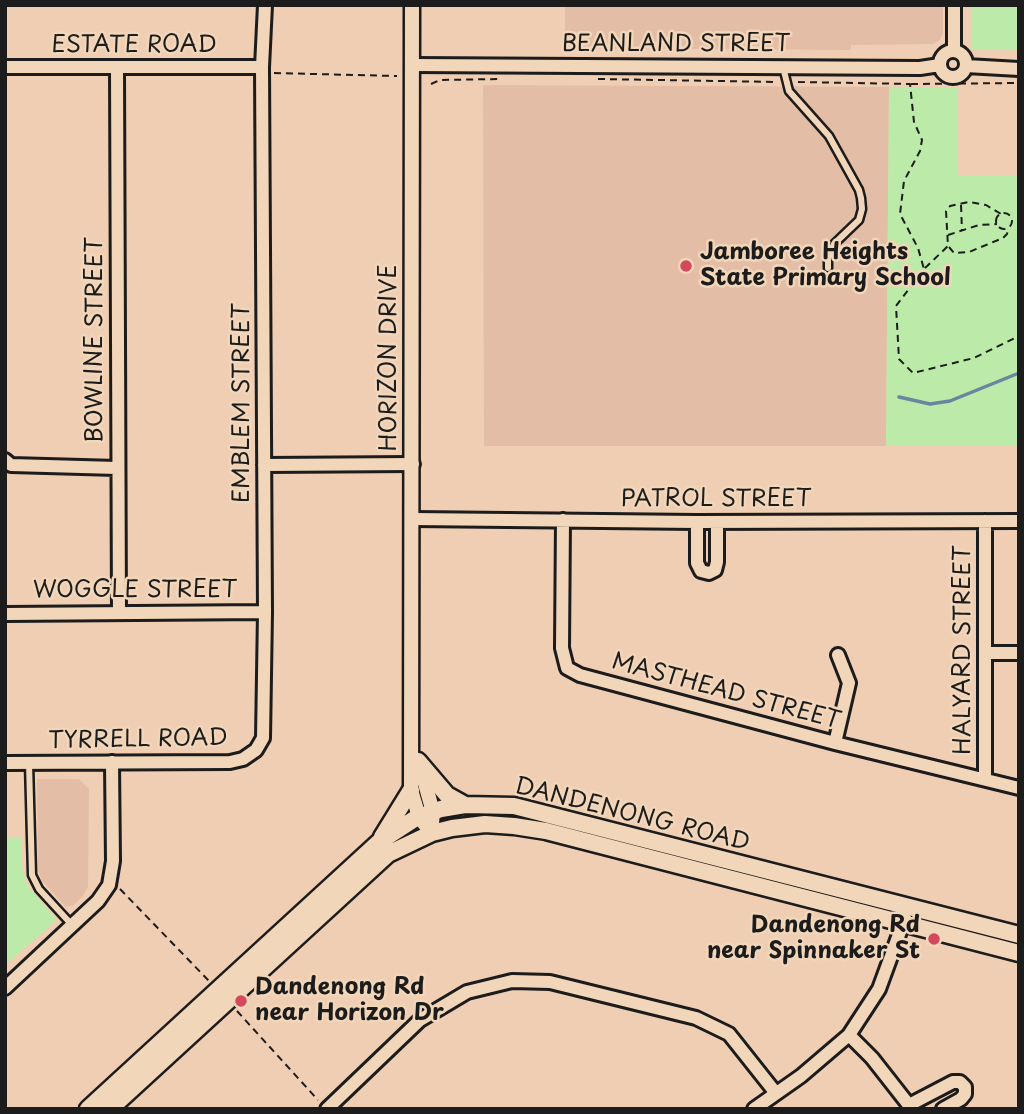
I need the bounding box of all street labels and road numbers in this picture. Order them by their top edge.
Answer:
street label: BEANLAND STREET [562,31,790,59]
street label: ESTATE ROAD [51,32,217,60]
street label: BOWLINE STREET [82,237,110,443]
street label: HORIZON DRIVE [376,264,404,452]
street label: EMBLEM STREET [229,303,257,503]
street label: PATROL STREET [621,486,811,514]
street label: HALYARD STREET [950,545,978,755]
street label: WOGGLE STREET [33,577,237,605]
street label: MASTHEAD STREET [609,648,843,736]
street label: TYRRELL ROAD [48,725,228,755]
street label: DANDENONG ROAD [512,772,752,858]

